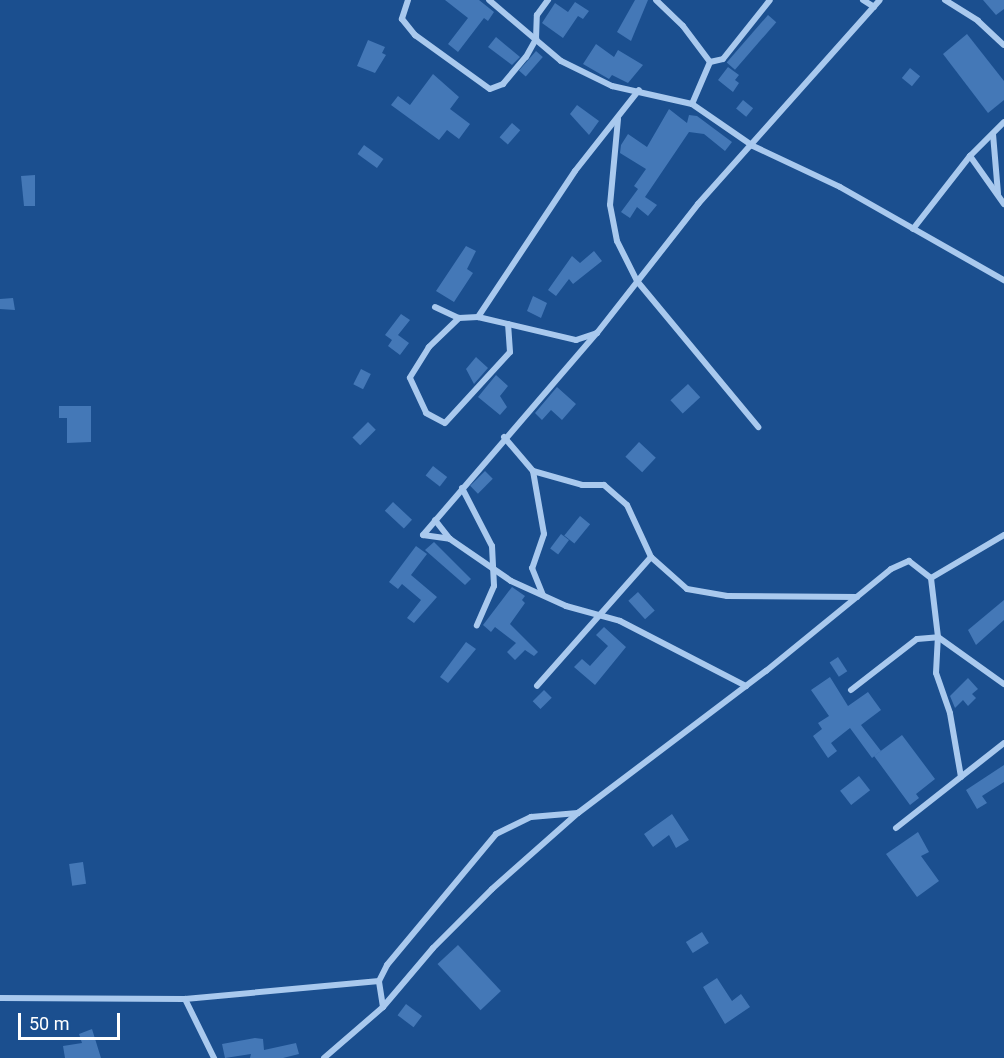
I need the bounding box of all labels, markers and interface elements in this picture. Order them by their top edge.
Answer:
scale bar [21,1001,123,1039]
text: 50 m [29,1013,69,1034]

